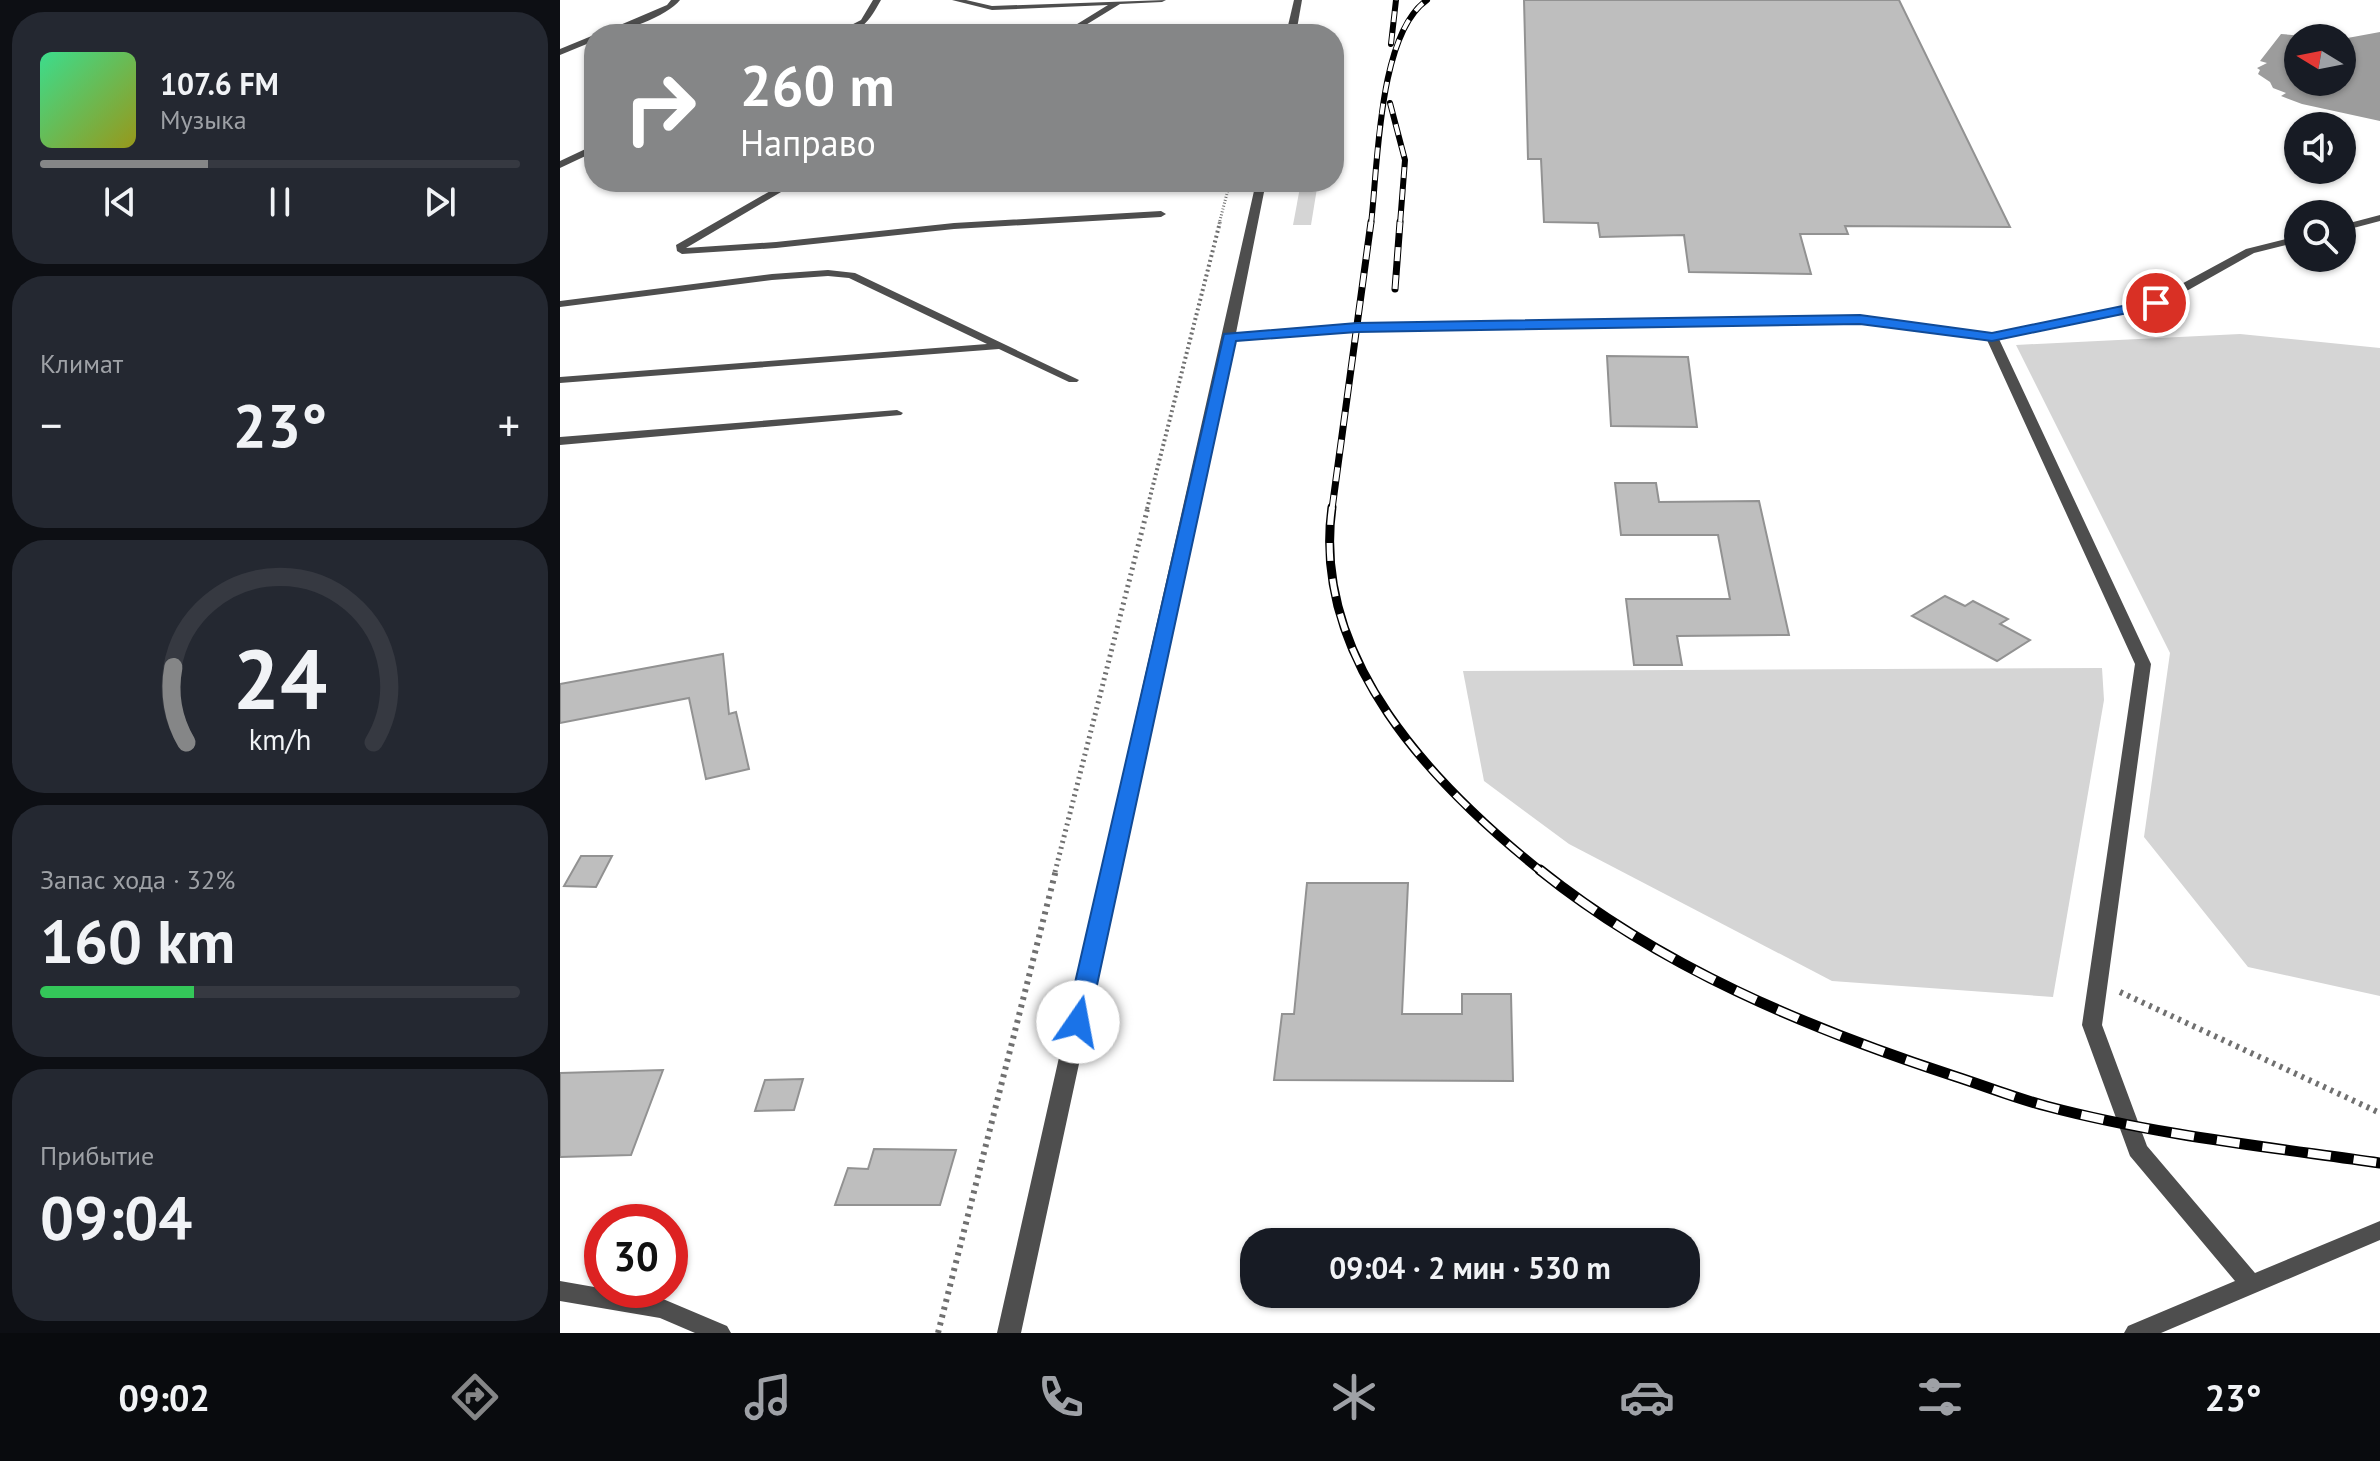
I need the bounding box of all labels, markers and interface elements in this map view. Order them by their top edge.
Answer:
north arrow [2284,24,2356,96]
map controls [2284,24,2356,272]
text: 260 m [740,49,895,121]
icon: right [608,56,712,160]
text: 107.6 FM [160,64,279,103]
text: Музыка [160,103,247,136]
button: sound [2284,112,2356,184]
text: Направо [740,119,876,166]
icon: previous [98,180,142,224]
icon: pause [258,180,302,224]
icon: next [418,180,462,224]
button: search [2284,200,2356,272]
pin [2122,269,2190,337]
icon: arrive [2134,281,2178,325]
text: Климат [40,347,123,380]
text: 23° [233,386,327,464]
text: − [40,396,62,453]
text: + [498,396,520,453]
text: 24 [233,623,327,731]
text: km/h [249,721,311,758]
text: Запас хода · 32% [40,863,235,896]
text: 160 km [40,902,235,980]
position arrow [1036,980,1120,1064]
text: Прибытие [40,1139,154,1172]
text: 09:04 [40,1178,192,1256]
speed limit sign: 30 [584,1204,688,1308]
text: 09:04 · 2 мин · 530 m [1329,1248,1611,1287]
icon: directions [447,1369,503,1425]
icon: music [740,1369,796,1425]
icon: phone [1033,1369,1089,1425]
icon: climate [1326,1369,1382,1425]
icon: car [1619,1369,1675,1425]
icon: filters [1912,1369,1968,1425]
text: 09:02 [119,1374,210,1421]
text: 23° [2205,1374,2261,1421]

